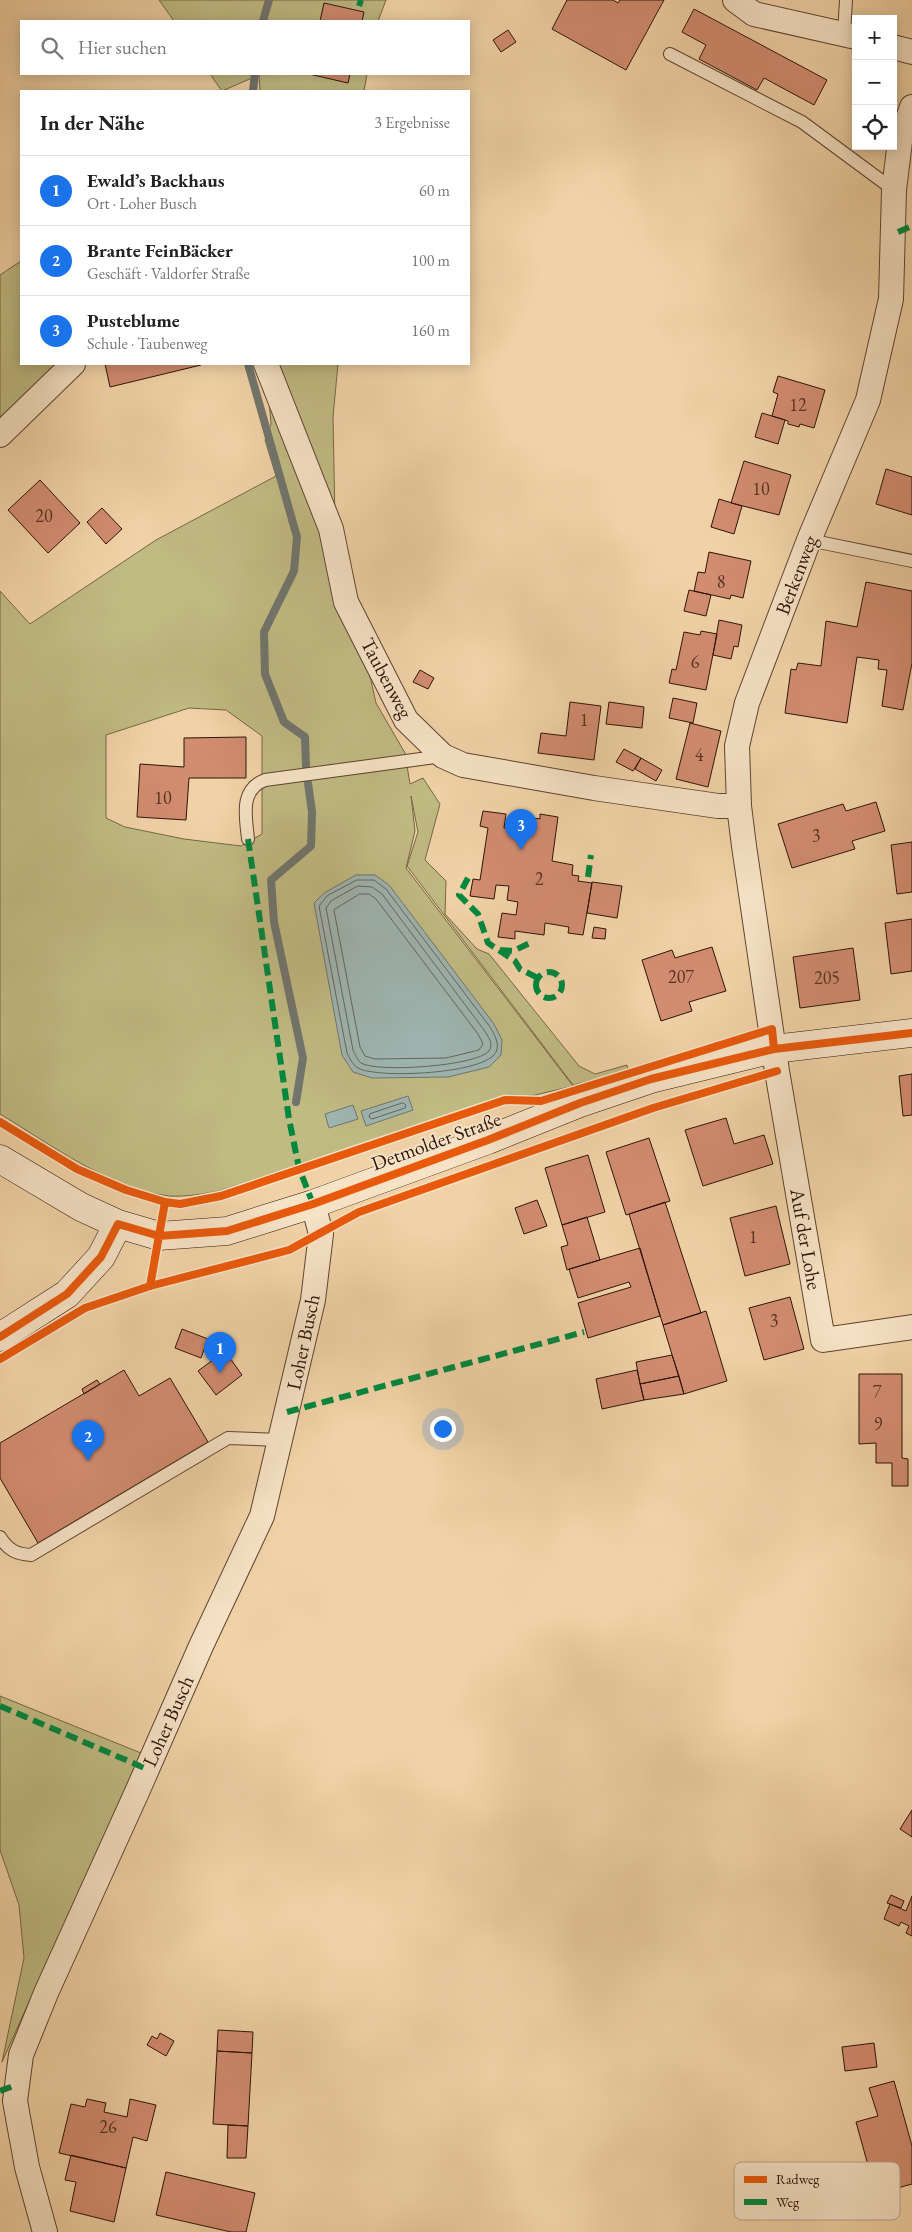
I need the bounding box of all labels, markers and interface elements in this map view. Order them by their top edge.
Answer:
map controls [852,15,897,150]
button: + [852,15,897,60]
search box [20,20,470,75]
icon: search [38,34,66,62]
text: Hier suchen [78,35,167,60]
button: − [852,60,897,105]
button: locate [852,105,897,150]
text: In der Nähe [40,109,145,136]
text: 3 Ergebnisse [374,112,450,133]
text: Ewald’s Backhaus [87,168,225,193]
text: 1 [52,180,60,201]
text: 60 m [419,180,450,201]
text: Ort · Loher Busch [87,193,197,214]
text: Brante FeinBäcker [87,238,233,263]
text: 2 [52,250,60,271]
text: 100 m [411,250,450,271]
text: Geschäft · Valdorfer Straße [87,263,250,284]
text: Pusteblume [87,308,180,333]
text: 3 [52,320,60,341]
text: 160 m [411,320,450,341]
text: Schule · Taubenweg [87,333,207,354]
house number: 12 [789,393,807,416]
house number: 10 [752,477,770,500]
house number: 20 [35,504,53,527]
street label: Berkenweg [769,531,823,618]
house number: 8 [717,570,725,593]
street label: Taubenweg [355,633,419,723]
house number: 6 [691,650,700,673]
house number: 1 [580,708,588,731]
house number: 4 [695,743,704,766]
house number: 10 [154,786,172,809]
pin: 3 [505,809,537,850]
house number: 3 [812,824,820,847]
house number: 2 [535,867,544,890]
house number: 207 [668,965,694,988]
house number: 205 [814,966,840,989]
street label: Detmolder Straße [368,1105,504,1176]
street label: Auf der Lohe [784,1185,828,1292]
house number: 1 [749,1225,757,1248]
street label: Loher Busch [280,1292,326,1392]
house number: 3 [770,1309,778,1332]
pin: 1 [204,1332,236,1373]
house number: 7 [873,1380,882,1403]
house number: 9 [874,1412,883,1435]
your location [430,1416,456,1442]
pin: 2 [72,1420,104,1461]
street label: Loher Busch [136,1671,200,1771]
house number: 26 [99,2115,117,2138]
legend [734,2162,900,2220]
text: Radweg [776,2170,820,2188]
text: Weg [776,2193,800,2211]

